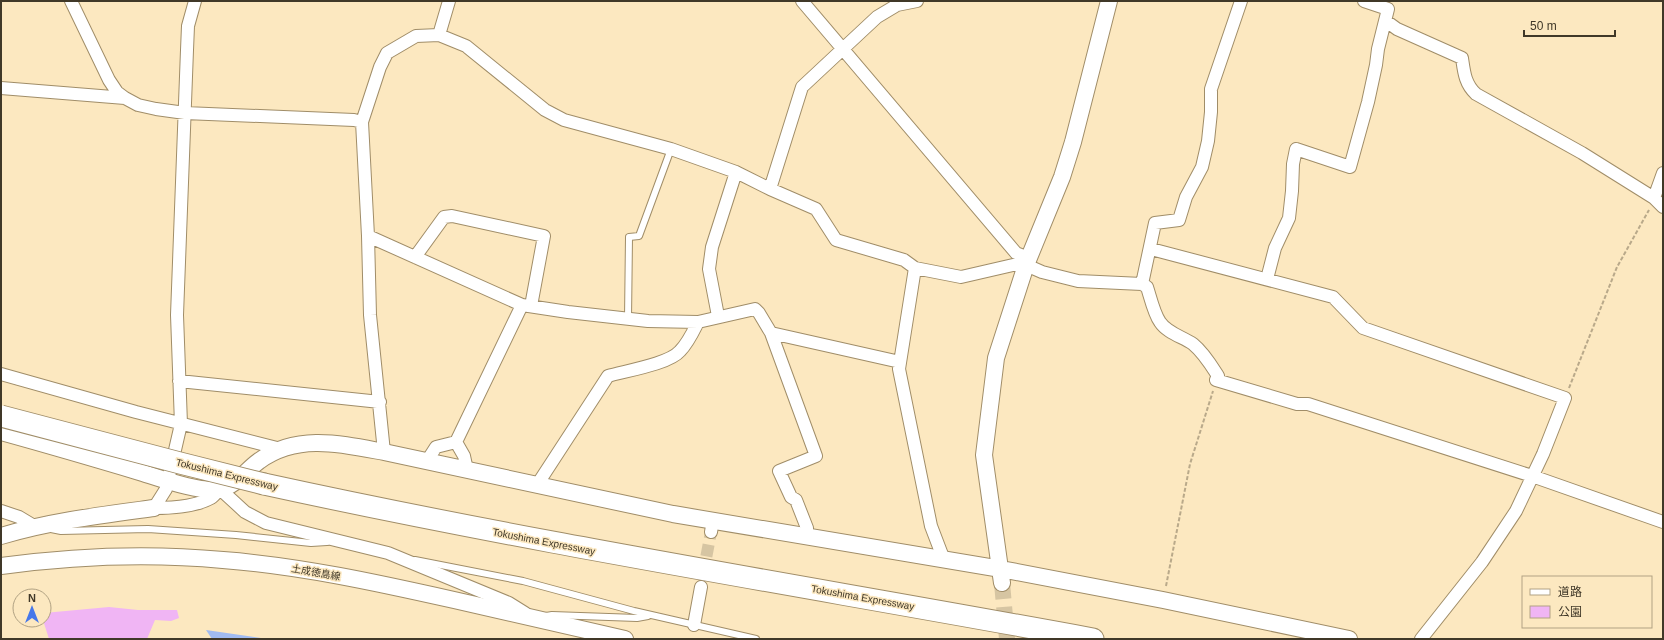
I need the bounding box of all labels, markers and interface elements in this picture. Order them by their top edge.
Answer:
scale bar [1524,12,1615,38]
text: 50 m [1530,19,1557,33]
street label: Tokushima Expressway [175,457,279,492]
street label: Tokushima Expressway [492,526,596,557]
street label: 土成徳島線 [290,563,341,582]
legend [1522,576,1652,628]
street label: Tokushima Expressway [811,583,915,612]
text: 道路 [1558,585,1582,599]
north arrow [12,588,52,628]
text: N [28,592,36,604]
text: 公園 [1558,605,1582,619]

